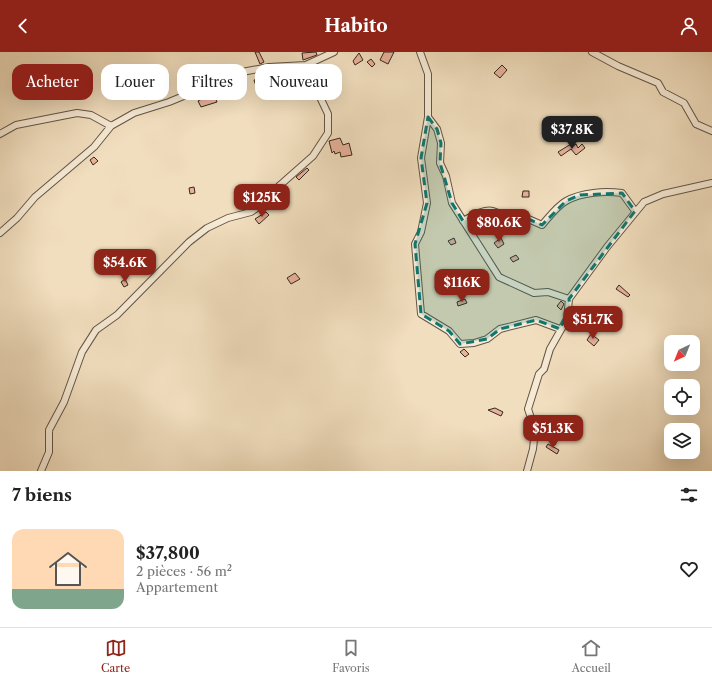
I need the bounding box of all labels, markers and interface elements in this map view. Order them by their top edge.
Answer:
icon: back [12,15,34,37]
text: Habito [324,15,388,37]
icon: person [678,15,700,37]
chip: Acheter [12,64,93,100]
chip: Louer [101,64,169,100]
chip: Filtres [177,64,247,100]
chip: Nouveau [255,64,342,100]
pin: $37.8K [539,116,605,150]
text: $37.8K [551,121,593,137]
pin: $125K [234,184,290,218]
text: $125K [243,189,281,205]
pin: $80.6K [466,209,532,243]
text: $80.6K [476,214,522,230]
pin: $54.6K [92,249,158,283]
text: $54.6K [103,254,147,270]
pin: $116K [434,269,490,303]
text: $116K [443,274,481,290]
pin: $51.7K [560,306,626,340]
text: $51.7K [573,311,613,327]
north arrow [664,335,700,371]
map controls [664,335,700,459]
button: locate [664,379,700,415]
pin: $51.3K [520,415,586,449]
text: $51.3K [532,420,574,436]
button: layers [664,423,700,459]
icon: filters [678,484,700,506]
text: 7 biens [12,485,72,505]
text: $37,800 [136,543,200,563]
icon: home [44,545,92,593]
icon: heart [678,558,700,580]
text: 2 pièces · 56 m² [136,563,232,579]
text: Appartement [136,579,218,595]
tab: Carte [101,637,130,675]
tab: Favoris [332,637,370,675]
tab: Accueil [572,637,611,675]

